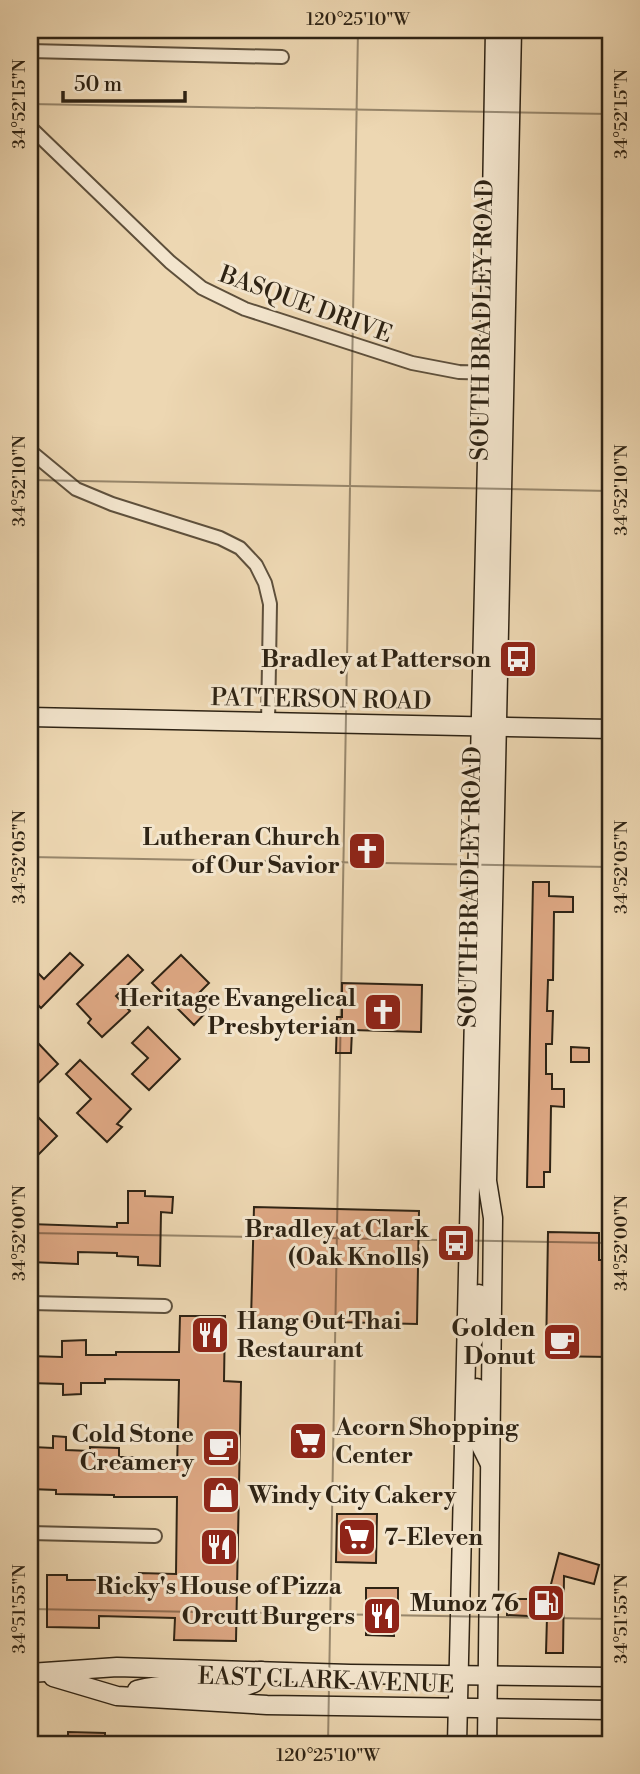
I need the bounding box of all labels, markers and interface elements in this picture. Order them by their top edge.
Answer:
text: 120°25'10"W [306,8,410,31]
text: 34°52'15"N [8,58,31,149]
scale bar [63,60,186,104]
text: 34°52'15"N [610,68,633,159]
text: 50 m [74,72,122,98]
street label: SOUTH BRADLEY ROAD [466,179,500,461]
street label: BASQUE DRIVE [214,259,396,350]
text: 34°52'10"N [8,435,31,527]
text: 34°52'10"N [610,444,633,536]
bus stop icon: Bradley at Patterson [497,638,539,680]
place label: Bradley at Patterson [261,645,491,675]
street label: PATTERSON ROAD [210,683,432,717]
street label: SOUTH BRADLEY ROAD [454,746,488,1028]
text: 34°52'05"N [8,809,31,904]
text: 34°52'05"N [610,819,633,914]
place label: Lutheran Church of Our Savior [143,823,340,881]
church icon: Lutheran Church of Our Savior [346,830,388,872]
place label: Heritage Evangelical Presbyterian [119,984,356,1042]
church icon: Heritage Evangelical Presbyterian [362,991,404,1033]
text: 34°52'00"N [8,1184,31,1281]
text: 34°52'00"N [610,1194,633,1291]
place label: Bradley at Clark (Oak Knolls) [244,1215,430,1273]
bus stop icon: Bradley at Clark (Oak Knolls) [435,1222,477,1264]
place label: Hang Out Thai Restaurant [237,1307,402,1365]
restaurant icon: Hang Out Thai Restaurant [189,1314,231,1356]
place label: Golden Donut [451,1314,536,1372]
cafe icon: Golden Donut [541,1321,583,1363]
place label: Acorn Shopping Center [334,1413,520,1471]
place label: Cold Stone Creamery [72,1420,195,1478]
supermarket icon: Acorn Shopping Center [287,1420,329,1462]
cafe icon: Cold Stone Creamery [200,1427,242,1469]
shop icon: Windy City Cakery [200,1474,242,1516]
place label: Windy City Cakery [247,1481,457,1511]
supermarket icon: 7-Eleven [336,1516,378,1558]
place label: 7-Eleven [384,1523,483,1553]
restaurant icon: Ricky's House of Pizza [198,1526,240,1568]
text: 34°51'55"N [8,1564,31,1654]
place label: Ricky's House of Pizza [96,1572,343,1602]
text: 34°51'55"N [610,1574,633,1664]
fuel station icon: Munoz 76 [525,1582,567,1624]
place label: Munoz 76 [410,1589,519,1619]
restaurant icon: Orcutt Burgers [361,1595,403,1637]
place label: Orcutt Burgers [182,1602,355,1632]
street label: EAST CLARK AVENUE [197,1662,455,1700]
text: 120°25'10"W [276,1744,380,1767]

